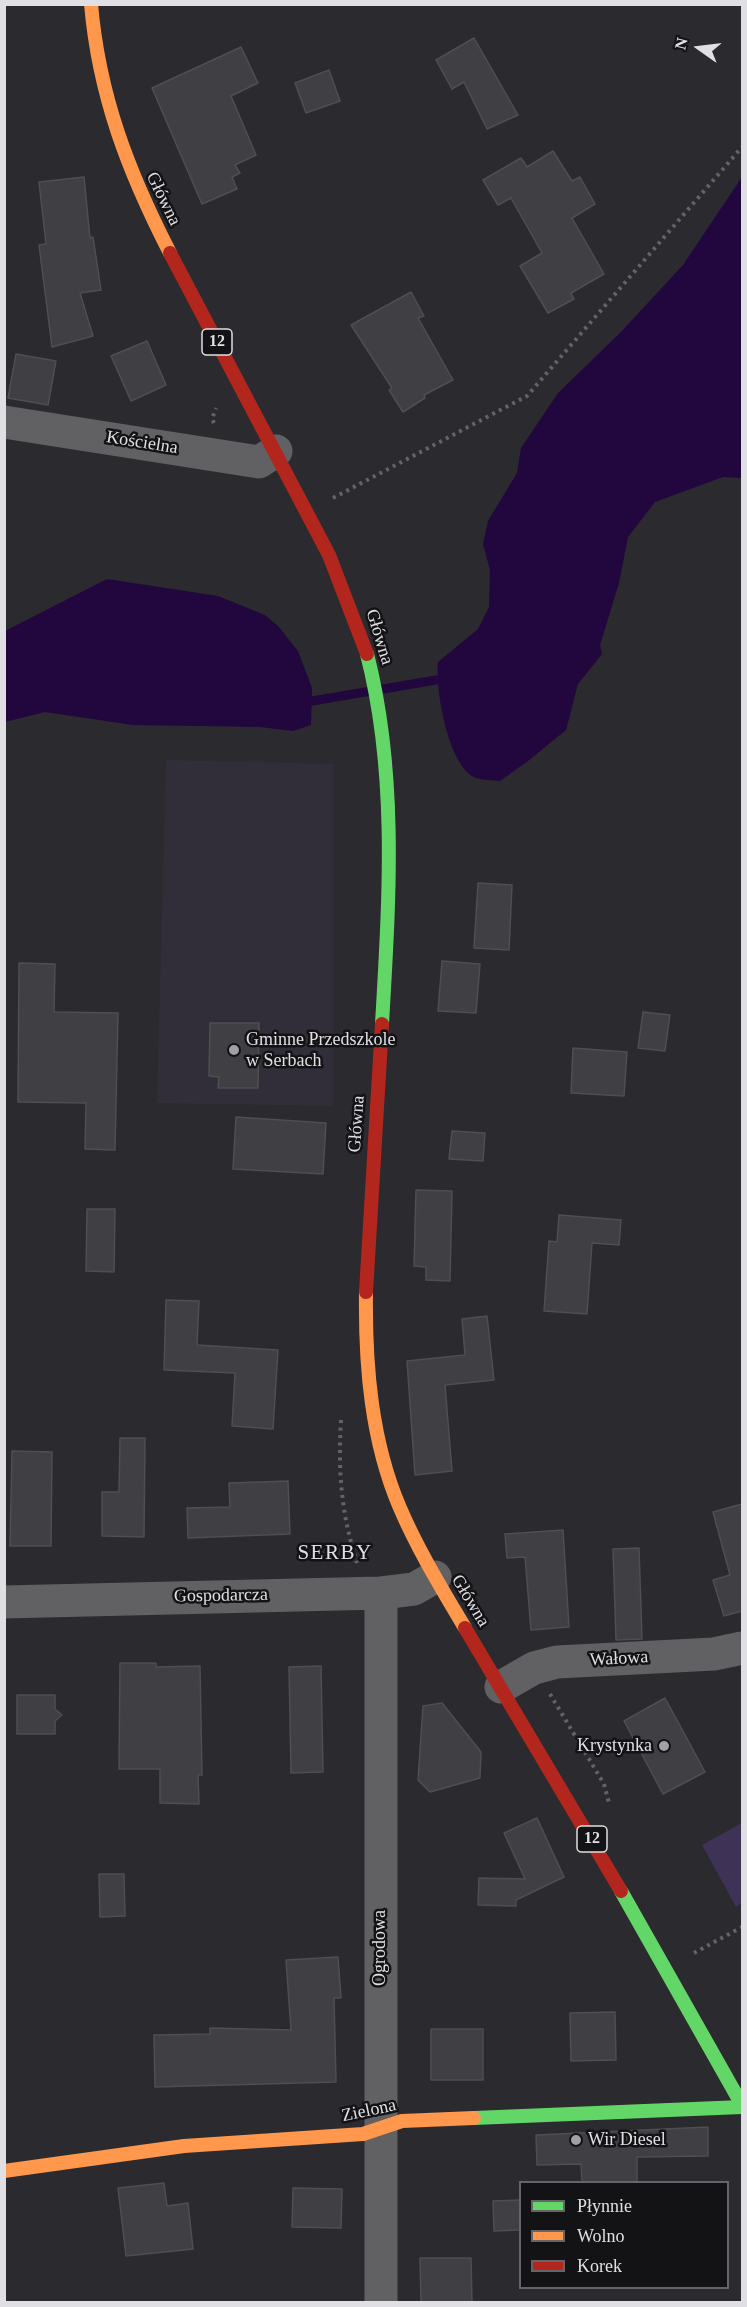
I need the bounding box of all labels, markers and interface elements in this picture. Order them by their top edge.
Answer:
north arrow [669,18,729,78]
text: N [671,36,691,51]
street label: Główna [141,169,185,229]
road number: 12 [202,329,232,355]
street label: Kościelna [105,427,179,459]
street label: Główna [360,607,398,667]
place label: Gminne Przedszkole w Serbach [246,1029,395,1072]
marker: Gminne Przedszkole w Serbach [227,1043,241,1057]
street label: Główna [344,1095,370,1153]
district label: SERBY [297,1540,373,1566]
street label: Główna [446,1571,494,1631]
street label: Gospodarcza [174,1584,268,1608]
street label: Wałowa [589,1647,649,1671]
place label: Krystynka [577,1735,652,1757]
marker: Krystynka [657,1739,671,1753]
road number: 12 [577,1826,607,1852]
street label: Ogrodowa [369,1910,391,1986]
street label: Zielona [340,2095,398,2127]
place label: Wir Diesel [588,2129,666,2151]
marker: Wir Diesel [569,2133,583,2147]
legend [519,2181,729,2289]
text: Płynnie [577,2196,632,2216]
text: Wolno [577,2226,625,2246]
text: Korek [577,2256,622,2276]

